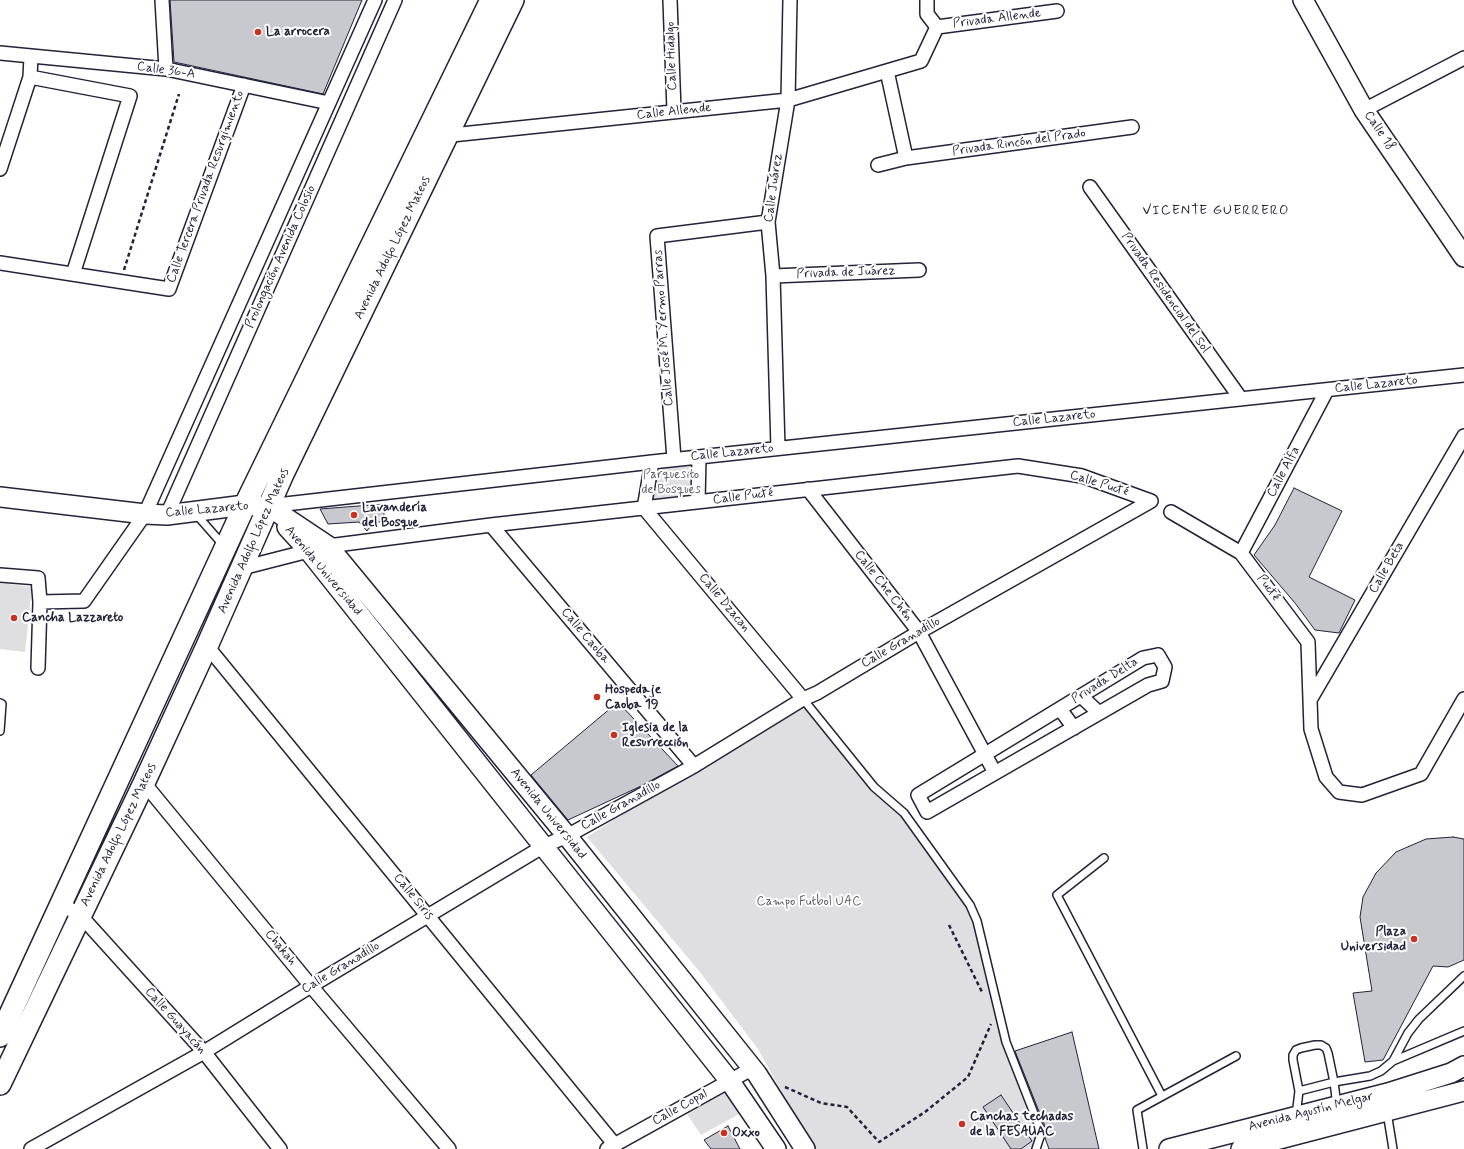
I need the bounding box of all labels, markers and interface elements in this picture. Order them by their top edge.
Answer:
street label: Privada Allende [952,6,1042,32]
street label: Calle Hidalgo [663,21,681,91]
place label: La arrocera [266,24,330,40]
marker: La arrocera [253,27,263,37]
street label: Calle 36-A [136,59,196,83]
street label: Calle Tercera Privada Resurgimiento [164,89,248,285]
street label: Calle Allende [636,100,712,124]
street label: Calle 18 [1360,108,1398,154]
street label: Privada Rincón del Prado [951,126,1087,160]
street label: Calle Juárez [761,152,787,224]
street label: Avenida Adolfo López Mateos [352,174,434,322]
street label: Prolongación Avenida Colosio [242,183,320,331]
district label: VICENTE GUERRERO [1141,203,1291,219]
street label: Privada Residencial del Sol [1117,230,1213,356]
street label: Calle José M. Yermo Parras [651,249,677,407]
street label: Privada de Juárez [796,263,896,283]
street label: Calle Lazareto [1334,373,1418,397]
street label: Calle Lazareto [1012,407,1096,431]
street label: Calle Lazareto [690,441,774,465]
street label: Calle Alfa [1264,444,1304,500]
street label: Avenida Adolfo López Mateos [215,466,293,616]
park label: Parquesito de Bosques [641,467,701,498]
street label: Calle Pucté [1068,468,1130,500]
street label: Calle Pucté [712,486,774,508]
street label: Calle Lazareto [165,499,249,521]
place label: Lavandería del Bosque [362,500,427,531]
marker: Lavandería del Bosque [349,510,359,520]
street label: Avenida Universidad [281,523,365,619]
street label: Calle Beta [1366,540,1408,596]
street label: Calle Che Chén [850,547,916,625]
street label: Calle Dzacan [695,570,753,636]
street label: Pucté [1253,572,1283,604]
street label: Calle Caoba [557,605,613,667]
place label: Cancha Lazzareto [22,610,123,626]
marker: Cancha Lazzareto [9,613,19,623]
street label: Calle Granadillo [859,614,943,672]
street label: Privada Delta [1069,654,1141,708]
place label: Hospedaje Caoba 19 [605,682,661,713]
marker: Hospedaje Caoba 19 [592,692,602,702]
place label: Iglesia de la Resurrección [622,720,689,751]
marker: Iglesia de la Resurrección [609,730,619,740]
street label: Avenida Adolfo López Mateos [78,761,160,909]
street label: Avenida Universidad [507,765,589,863]
street label: Calle Granadillo [578,778,664,834]
street label: Calle Siris [390,871,436,923]
park label: Campo Futbol UAC [757,894,861,910]
place label: Plaza Universidad [1341,924,1406,955]
street label: Chakah [261,927,299,969]
marker: Plaza Universidad [1409,934,1419,944]
street label: Calle Granadillo [299,939,383,997]
street label: Calle Guayacán [141,984,209,1058]
street label: Calle Copal [650,1087,710,1129]
street label: Avenida Agustín Melgar [1247,1089,1375,1135]
place label: Canchas techadas de la FESAUAC [970,1109,1073,1140]
marker: Canchas techadas de la FESAUAC [957,1119,967,1129]
place label: Oxxo [732,1125,760,1141]
marker: Oxxo [719,1128,729,1138]

